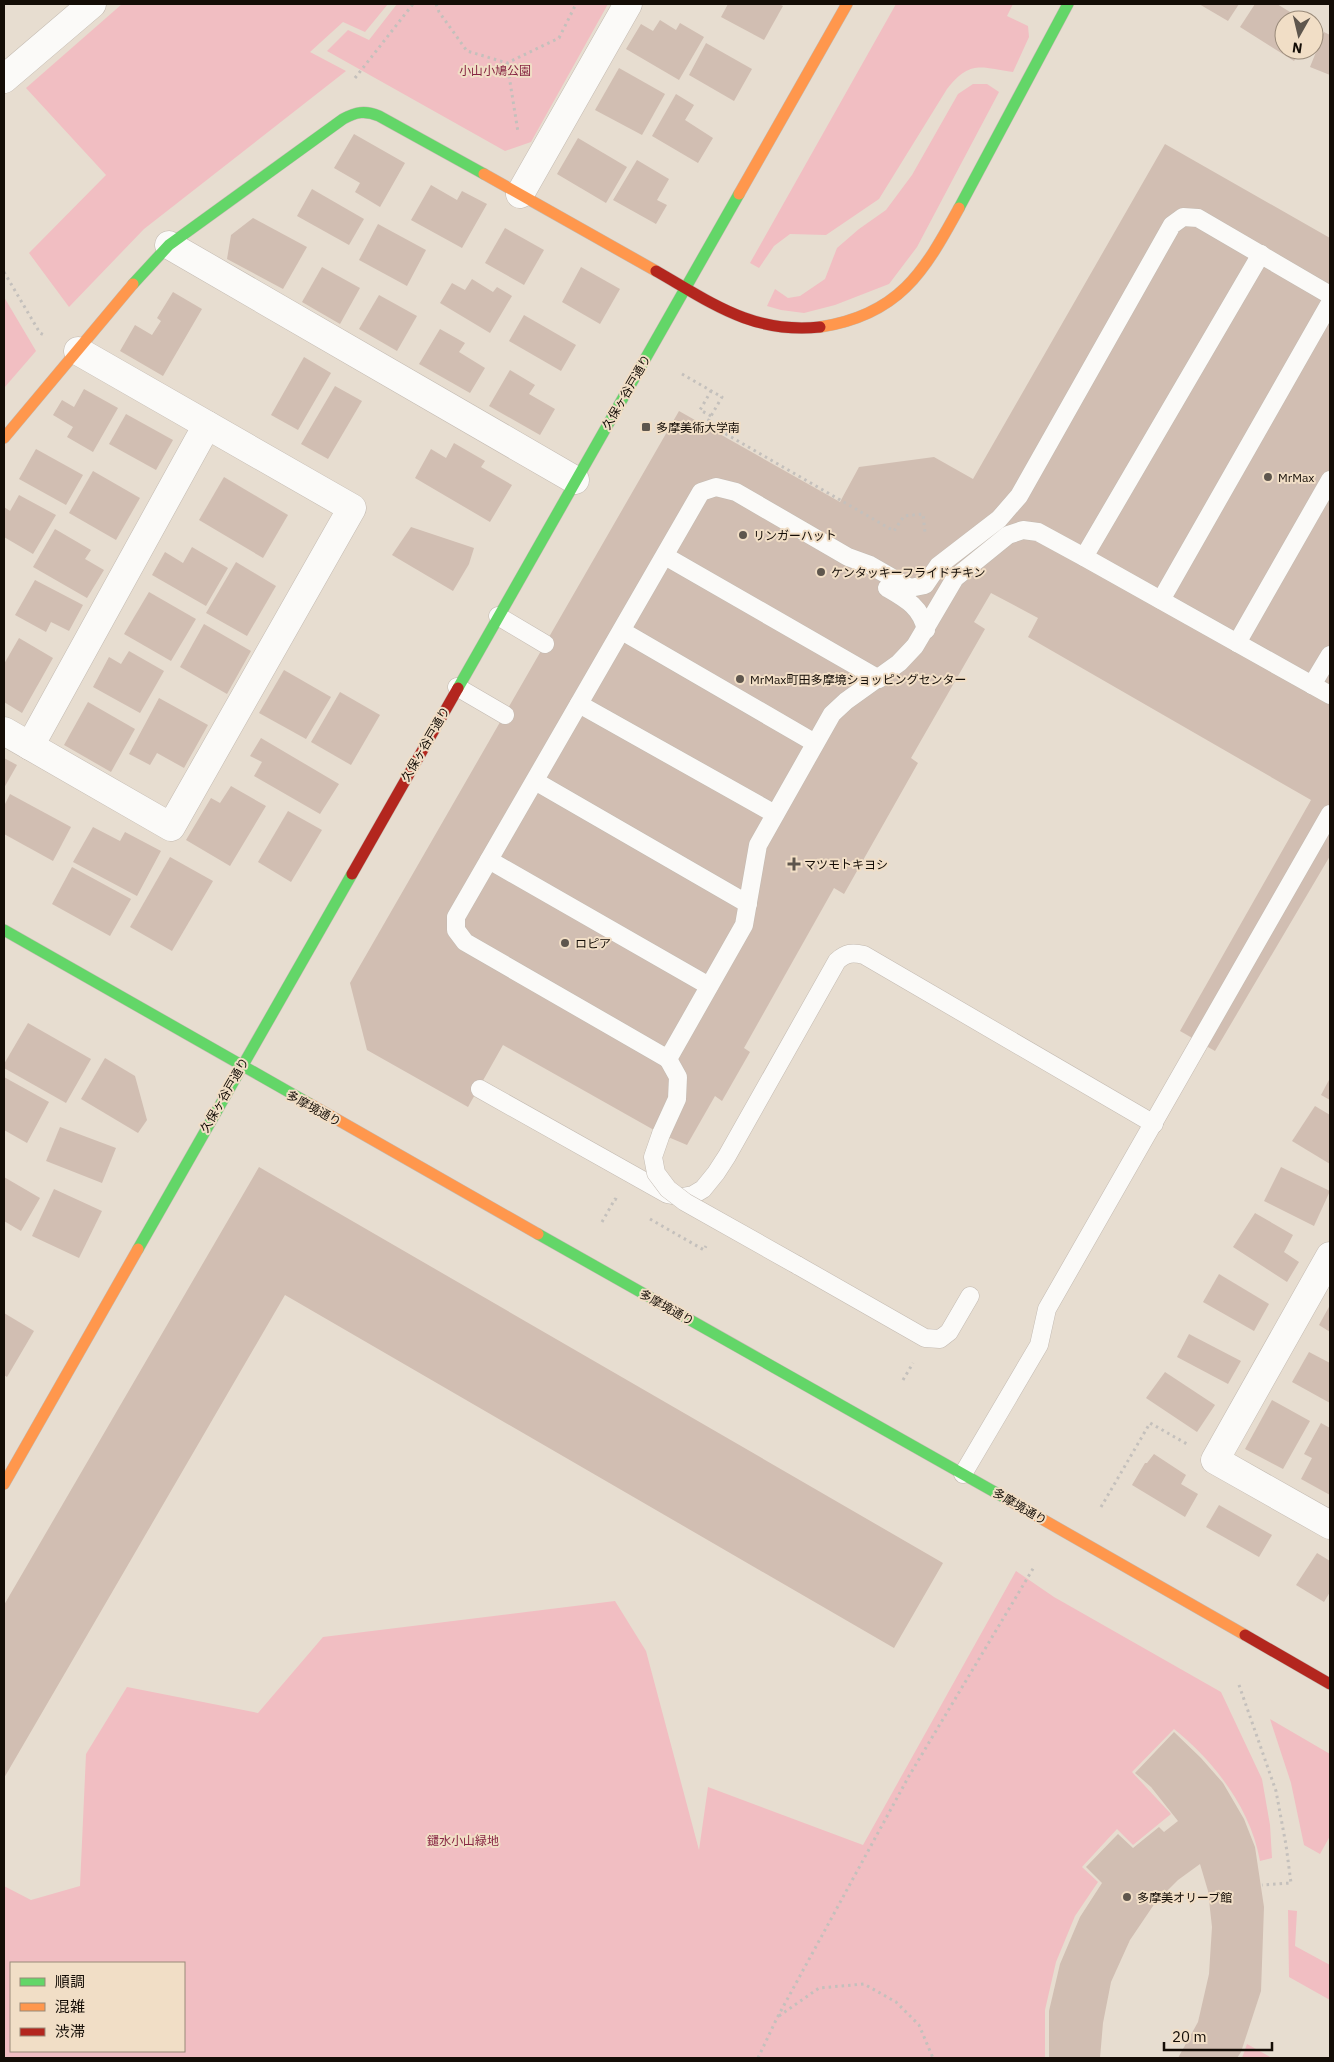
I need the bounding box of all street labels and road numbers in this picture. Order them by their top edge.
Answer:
street label: 久保ヶ谷戸通り [599,352,653,432]
street label: 久保ヶ谷戸通り [398,704,452,784]
street label: 久保ヶ谷戸通り [197,1055,251,1135]
street label: 多摩境通り [284,1087,344,1129]
street label: 多摩境通り [637,1286,697,1328]
street label: 多摩境通り [990,1485,1050,1527]

